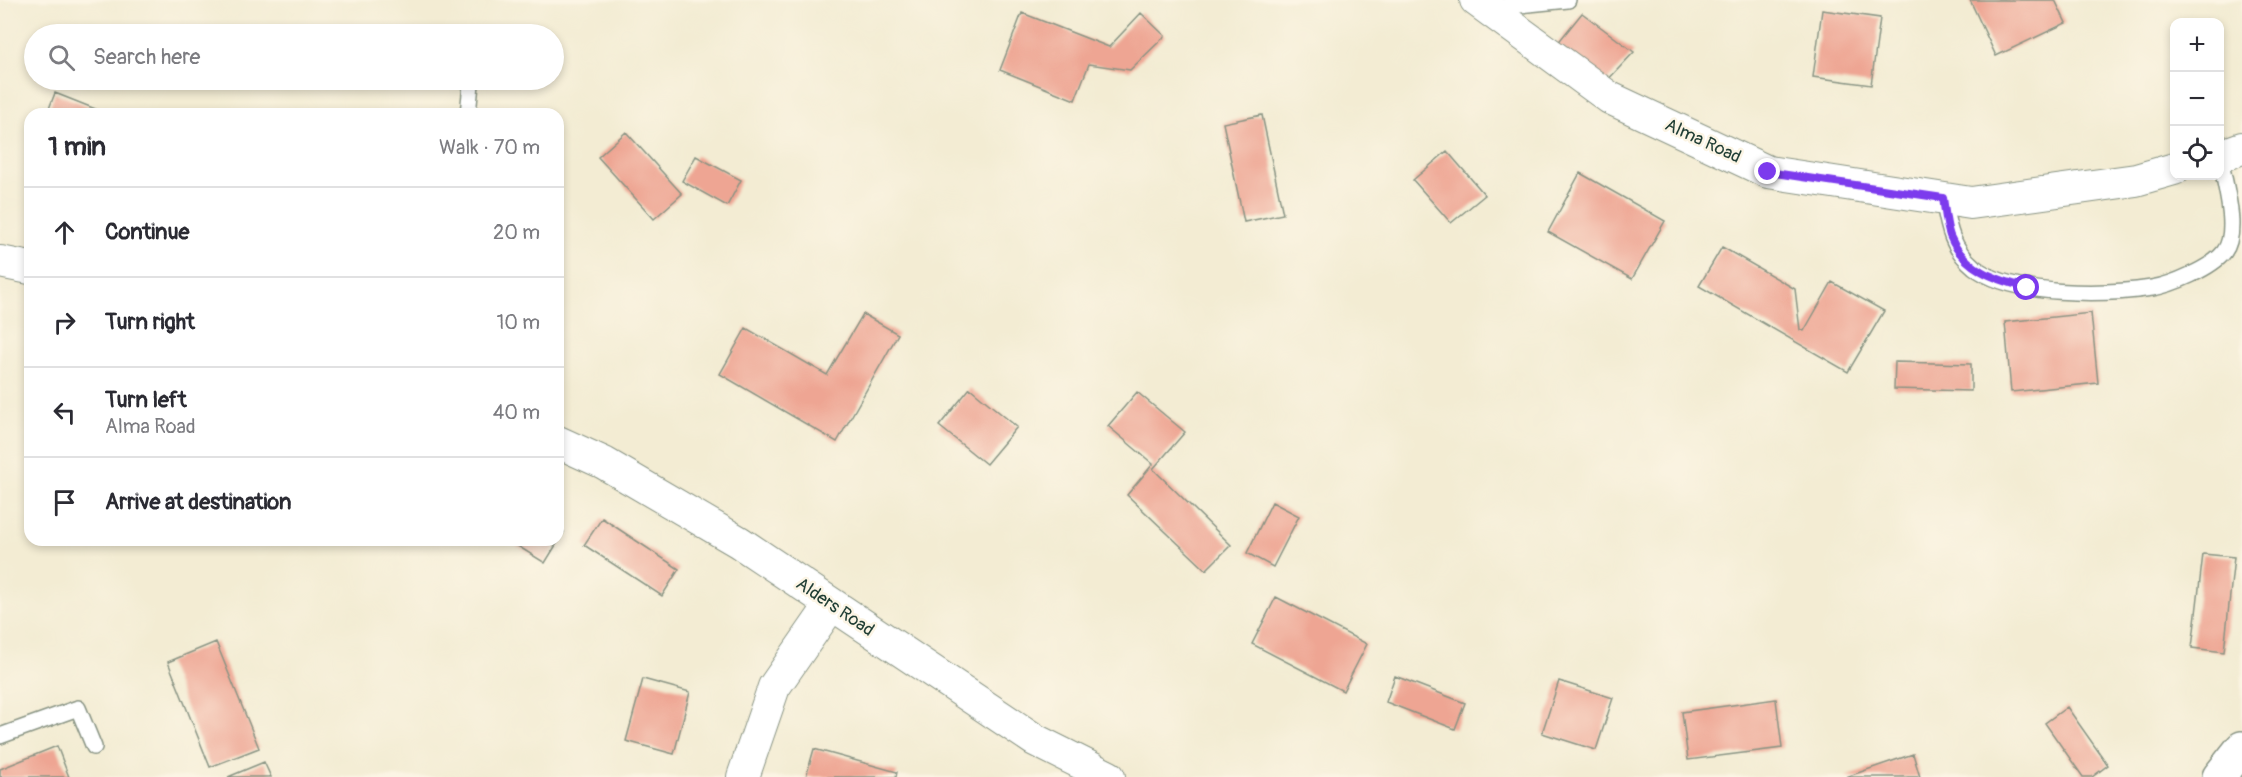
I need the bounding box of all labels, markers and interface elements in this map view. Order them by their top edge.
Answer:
map controls [2170,18,2224,180]
button: + [2170,18,2224,72]
search box [24,24,564,90]
icon: search [45,41,78,74]
text: Search here [93,43,200,71]
button: − [2170,72,2224,126]
street label: Alma Road [1661,113,1745,169]
button: locate [2170,126,2224,180]
text: 1 min [48,131,106,163]
text: Walk · 70 m [439,135,540,160]
route end [1754,158,1780,184]
icon: ahead [48,216,81,249]
text: Continue [105,218,189,246]
text: 20 m [493,220,540,245]
route start [2013,274,2039,300]
icon: right [48,306,81,339]
text: Turn right [105,308,195,336]
text: 10 m [496,310,540,335]
text: Turn left [105,386,187,414]
icon: left [48,396,81,429]
text: 40 m [493,400,540,425]
text: Alma Road [105,414,196,439]
icon: arrive [48,486,81,519]
text: Arrive at destination [105,488,291,516]
street label: Alders Road [791,572,879,642]

